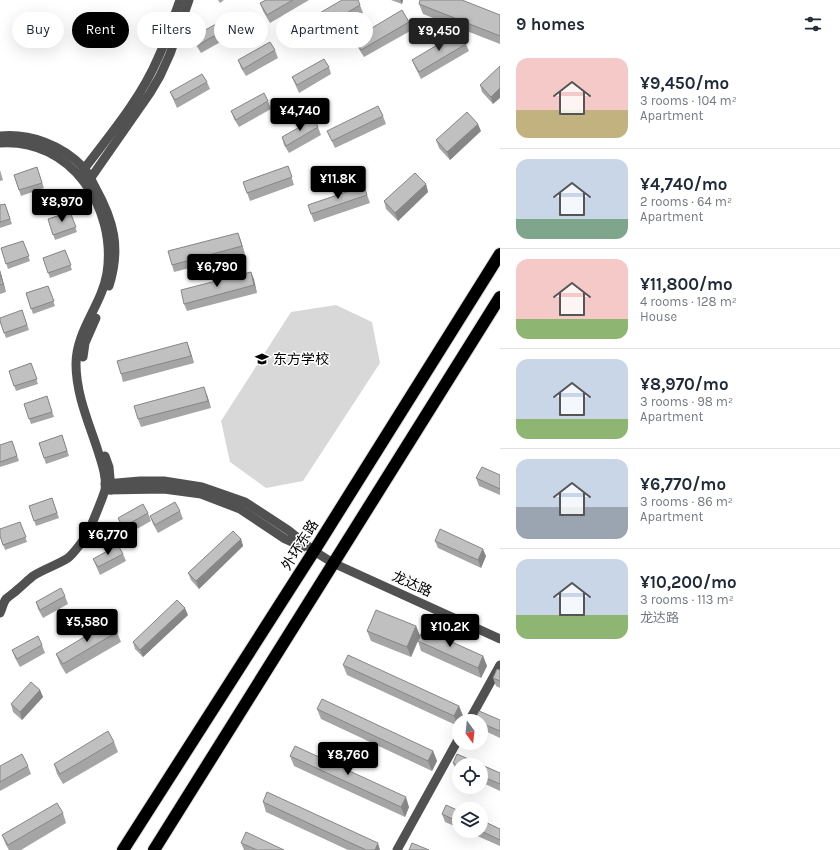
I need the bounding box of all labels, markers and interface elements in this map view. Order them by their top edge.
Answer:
chip: Buy [12,12,64,48]
chip: Rent [72,12,129,48]
chip: Filters [137,12,206,48]
chip: New [214,12,268,48]
chip: Apartment [276,12,373,48]
icon: filters [802,13,824,35]
text: 9 homes [516,14,585,34]
pin: ¥9,450 [406,18,472,52]
text: ¥9,450 [418,23,460,38]
text: ¥9,450/mo [640,73,729,93]
icon: home [548,74,596,122]
text: 3 rooms · 104 m² [640,93,737,108]
pin: ¥4,740 [267,98,333,132]
text: ¥4,740 [279,103,321,118]
text: Apartment [640,108,703,123]
pin: ¥11.8K [305,166,371,200]
text: ¥11.8K [320,171,356,186]
text: ¥4,740/mo [640,174,727,194]
icon: home [548,175,596,223]
pin: ¥8,970 [29,189,95,223]
text: ¥8,970 [41,194,83,209]
text: 2 rooms · 64 m² [640,194,732,209]
text: Apartment [640,209,703,224]
pin: ¥6,790 [184,254,250,288]
text: ¥6,790 [196,259,238,274]
text: ¥11,800/mo [640,274,733,294]
icon: home [548,275,596,323]
text: 4 rooms · 128 m² [640,294,737,309]
text: House [640,309,677,324]
school or university icon: 东方学校 [254,351,270,367]
place label: 东方学校 [273,351,329,368]
text: ¥8,970/mo [640,374,729,394]
icon: home [548,375,596,423]
text: 3 rooms · 98 m² [640,394,733,409]
text: Apartment [640,409,703,424]
text: ¥6,770/mo [640,474,726,494]
icon: home [548,475,596,523]
text: 3 rooms · 86 m² [640,494,733,509]
text: Apartment [640,509,703,524]
street label: 外环东路 [278,517,322,573]
pin: ¥6,770 [75,522,141,556]
text: ¥6,770 [88,527,128,542]
street label: 龙达路 [389,568,435,600]
text: ¥10,200/mo [640,572,737,592]
icon: home [548,575,596,623]
text: 3 rooms · 113 m² [640,592,734,607]
pin: ¥5,580 [54,609,120,643]
text: 龙达路 [640,610,679,625]
text: ¥5,580 [66,614,108,629]
pin: ¥10.2K [417,614,483,648]
text: ¥10.2K [430,619,470,634]
north arrow [452,714,488,750]
map controls [452,714,488,838]
pin: ¥8,760 [315,742,381,776]
text: ¥8,760 [327,747,369,762]
button: locate [452,758,488,794]
button: layers [452,802,488,838]

